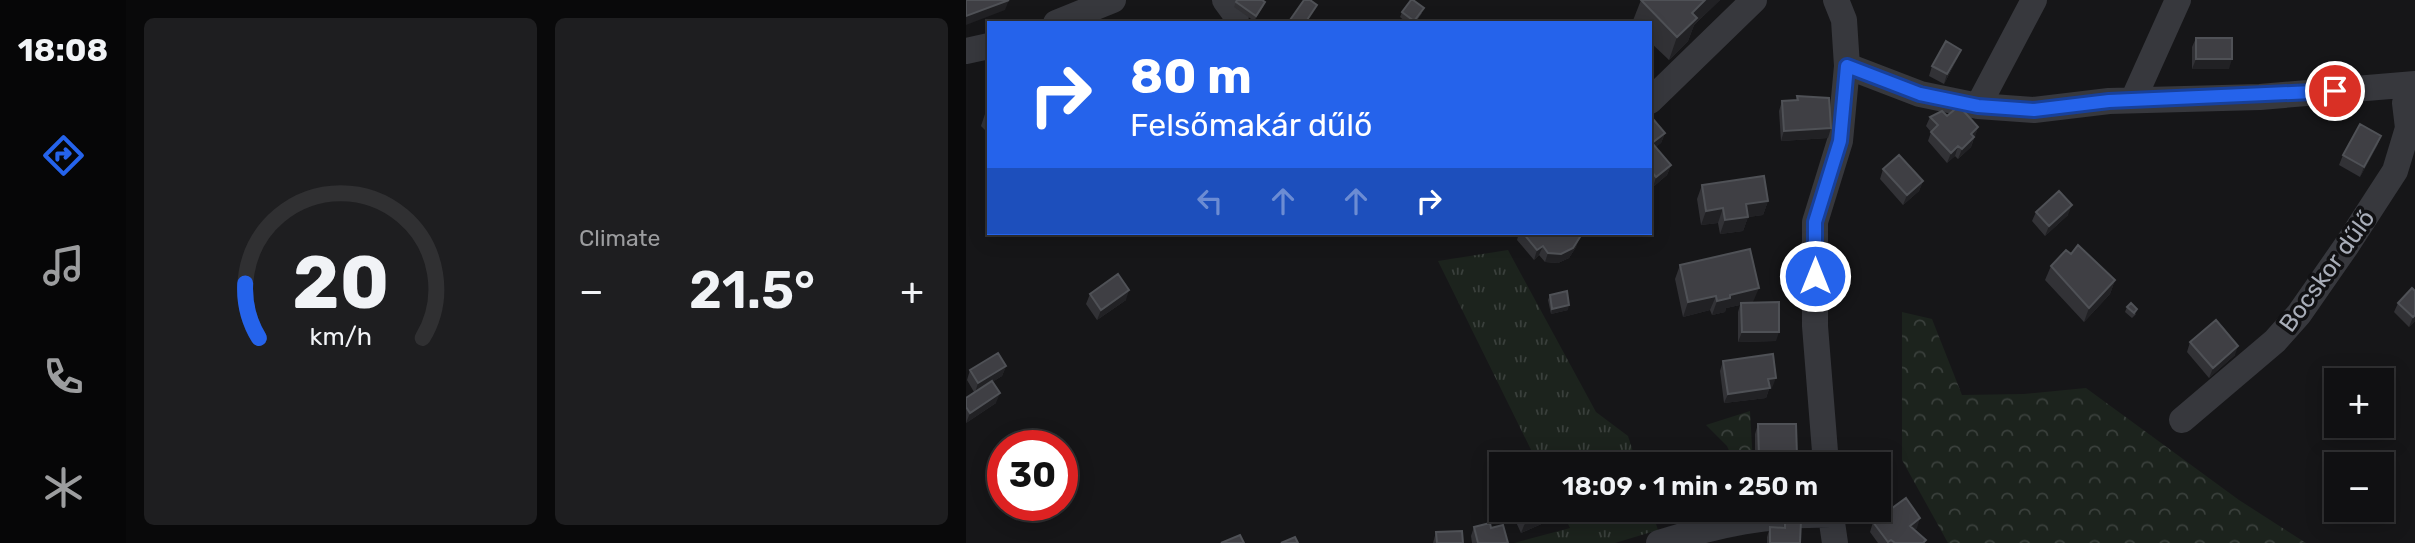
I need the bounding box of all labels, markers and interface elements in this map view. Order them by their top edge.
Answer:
text: 18:08 [18,31,108,69]
text: 80 m [1130,47,1252,105]
icon: right [1015,49,1106,140]
pin [2305,61,2365,121]
icon: arrive [2316,72,2354,110]
text: Felsőmakár dűlő [1130,106,1372,144]
icon: directions [39,131,88,180]
icon: left [1191,182,1229,220]
icon: ahead [1264,182,1302,220]
icon: ahead [1337,182,1375,220]
icon: right [1410,182,1448,220]
street label: Bocskor dűlő [2273,205,2381,337]
text: Climate [579,224,660,252]
position arrow [1778,239,1852,313]
text: 20 [292,240,389,326]
icon: music [39,241,88,290]
text: 21.5° [689,259,815,321]
text: − [579,268,604,314]
text: + [900,268,924,314]
text: km/h [309,321,372,350]
icon: phone [39,352,88,401]
map controls [2324,368,2394,522]
button: + [2324,368,2394,438]
speed limit sign: 30 [987,430,1078,521]
button: − [2324,452,2394,522]
icon: climate [39,463,88,512]
text: 18:09 · 1 min · 250 m [1562,471,1818,502]

